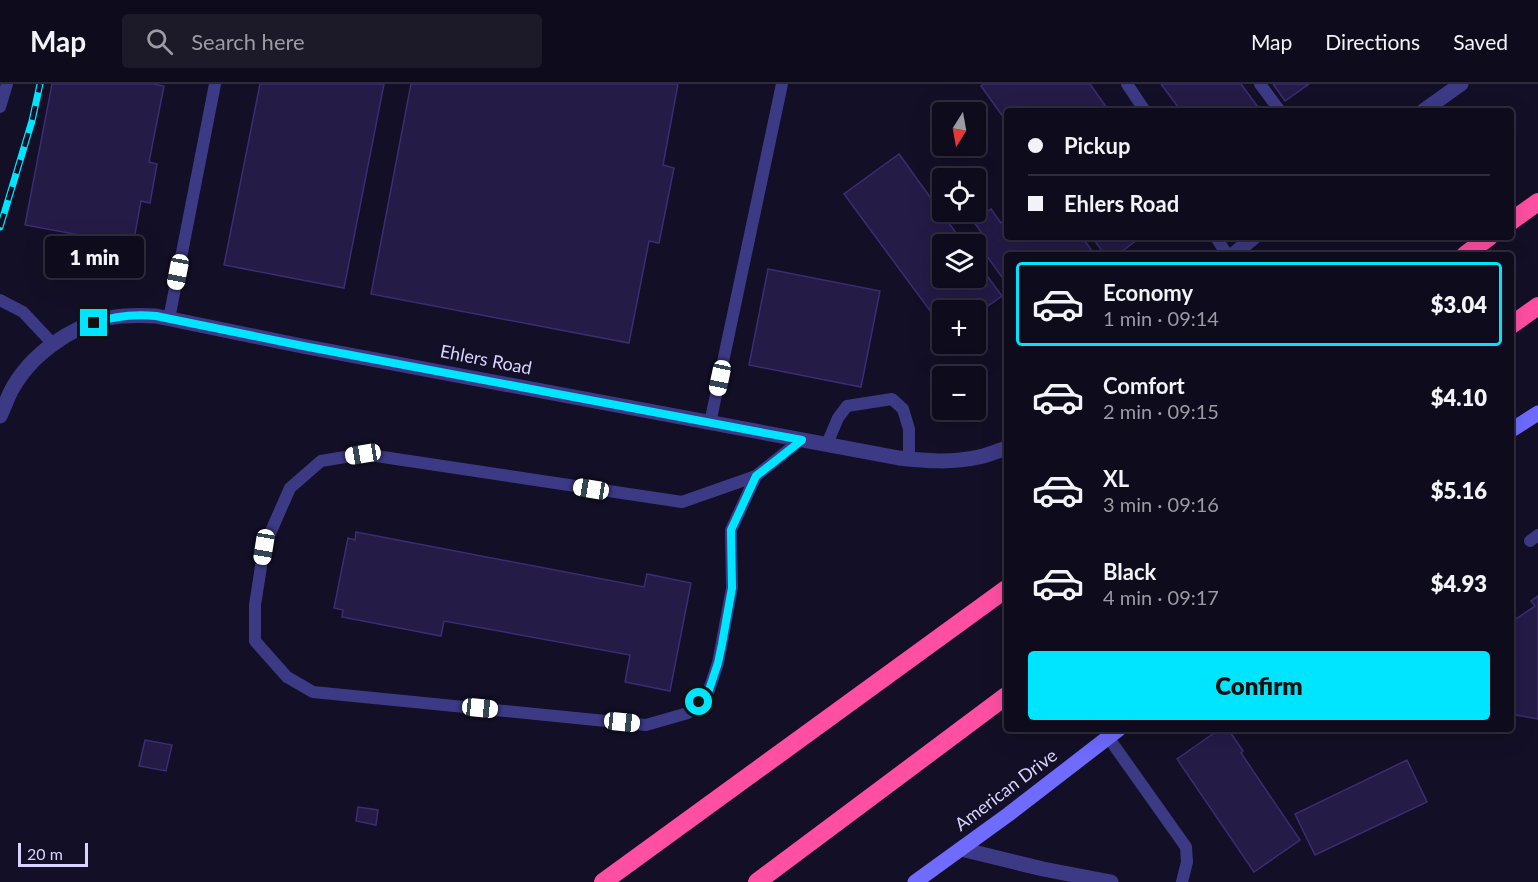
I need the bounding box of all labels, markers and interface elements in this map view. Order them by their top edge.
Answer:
search box [122,14,542,68]
text: Map [30,24,86,58]
icon: search [143,25,176,58]
text: Search here [191,28,305,55]
text: Map [1251,29,1292,54]
text: Directions [1325,29,1420,54]
text: Saved [1453,29,1508,54]
north arrow [932,102,986,156]
map controls [932,102,986,420]
text: Pickup [1064,132,1130,159]
button: locate [932,168,986,222]
text: Ehlers Road [1064,190,1179,217]
button: layers [932,234,986,288]
callout: 1 min [44,236,144,278]
text: 1 min [70,245,119,269]
car [166,253,190,291]
icon: car [1031,277,1085,331]
text: Economy [1103,279,1193,306]
text: $3.04 [1431,291,1487,318]
button: + [932,300,986,354]
text: 1 min · 09:14 [1103,306,1219,330]
route end [80,309,107,336]
street label: Ehlers Road [438,339,534,379]
car [707,359,733,397]
button: − [932,366,986,420]
icon: car [1031,370,1085,424]
text: Comfort [1103,372,1185,399]
text: $4.10 [1431,384,1487,411]
text: 2 min · 09:15 [1103,399,1219,423]
car [344,442,382,466]
icon: car [1031,463,1085,517]
text: XL [1103,465,1129,492]
car [572,477,610,501]
text: $5.16 [1431,477,1487,504]
text: 3 min · 09:16 [1103,492,1219,516]
car [252,528,276,566]
icon: car [1031,556,1085,610]
text: Black [1103,558,1156,585]
text: $4.93 [1431,570,1487,597]
text: 4 min · 09:17 [1103,585,1219,609]
button: Confirm [1028,651,1490,720]
route start [685,688,712,715]
car [461,697,499,719]
car [603,711,641,733]
street label: American Drive [950,744,1061,835]
scale bar [18,840,88,868]
text: 20 m [27,844,63,863]

